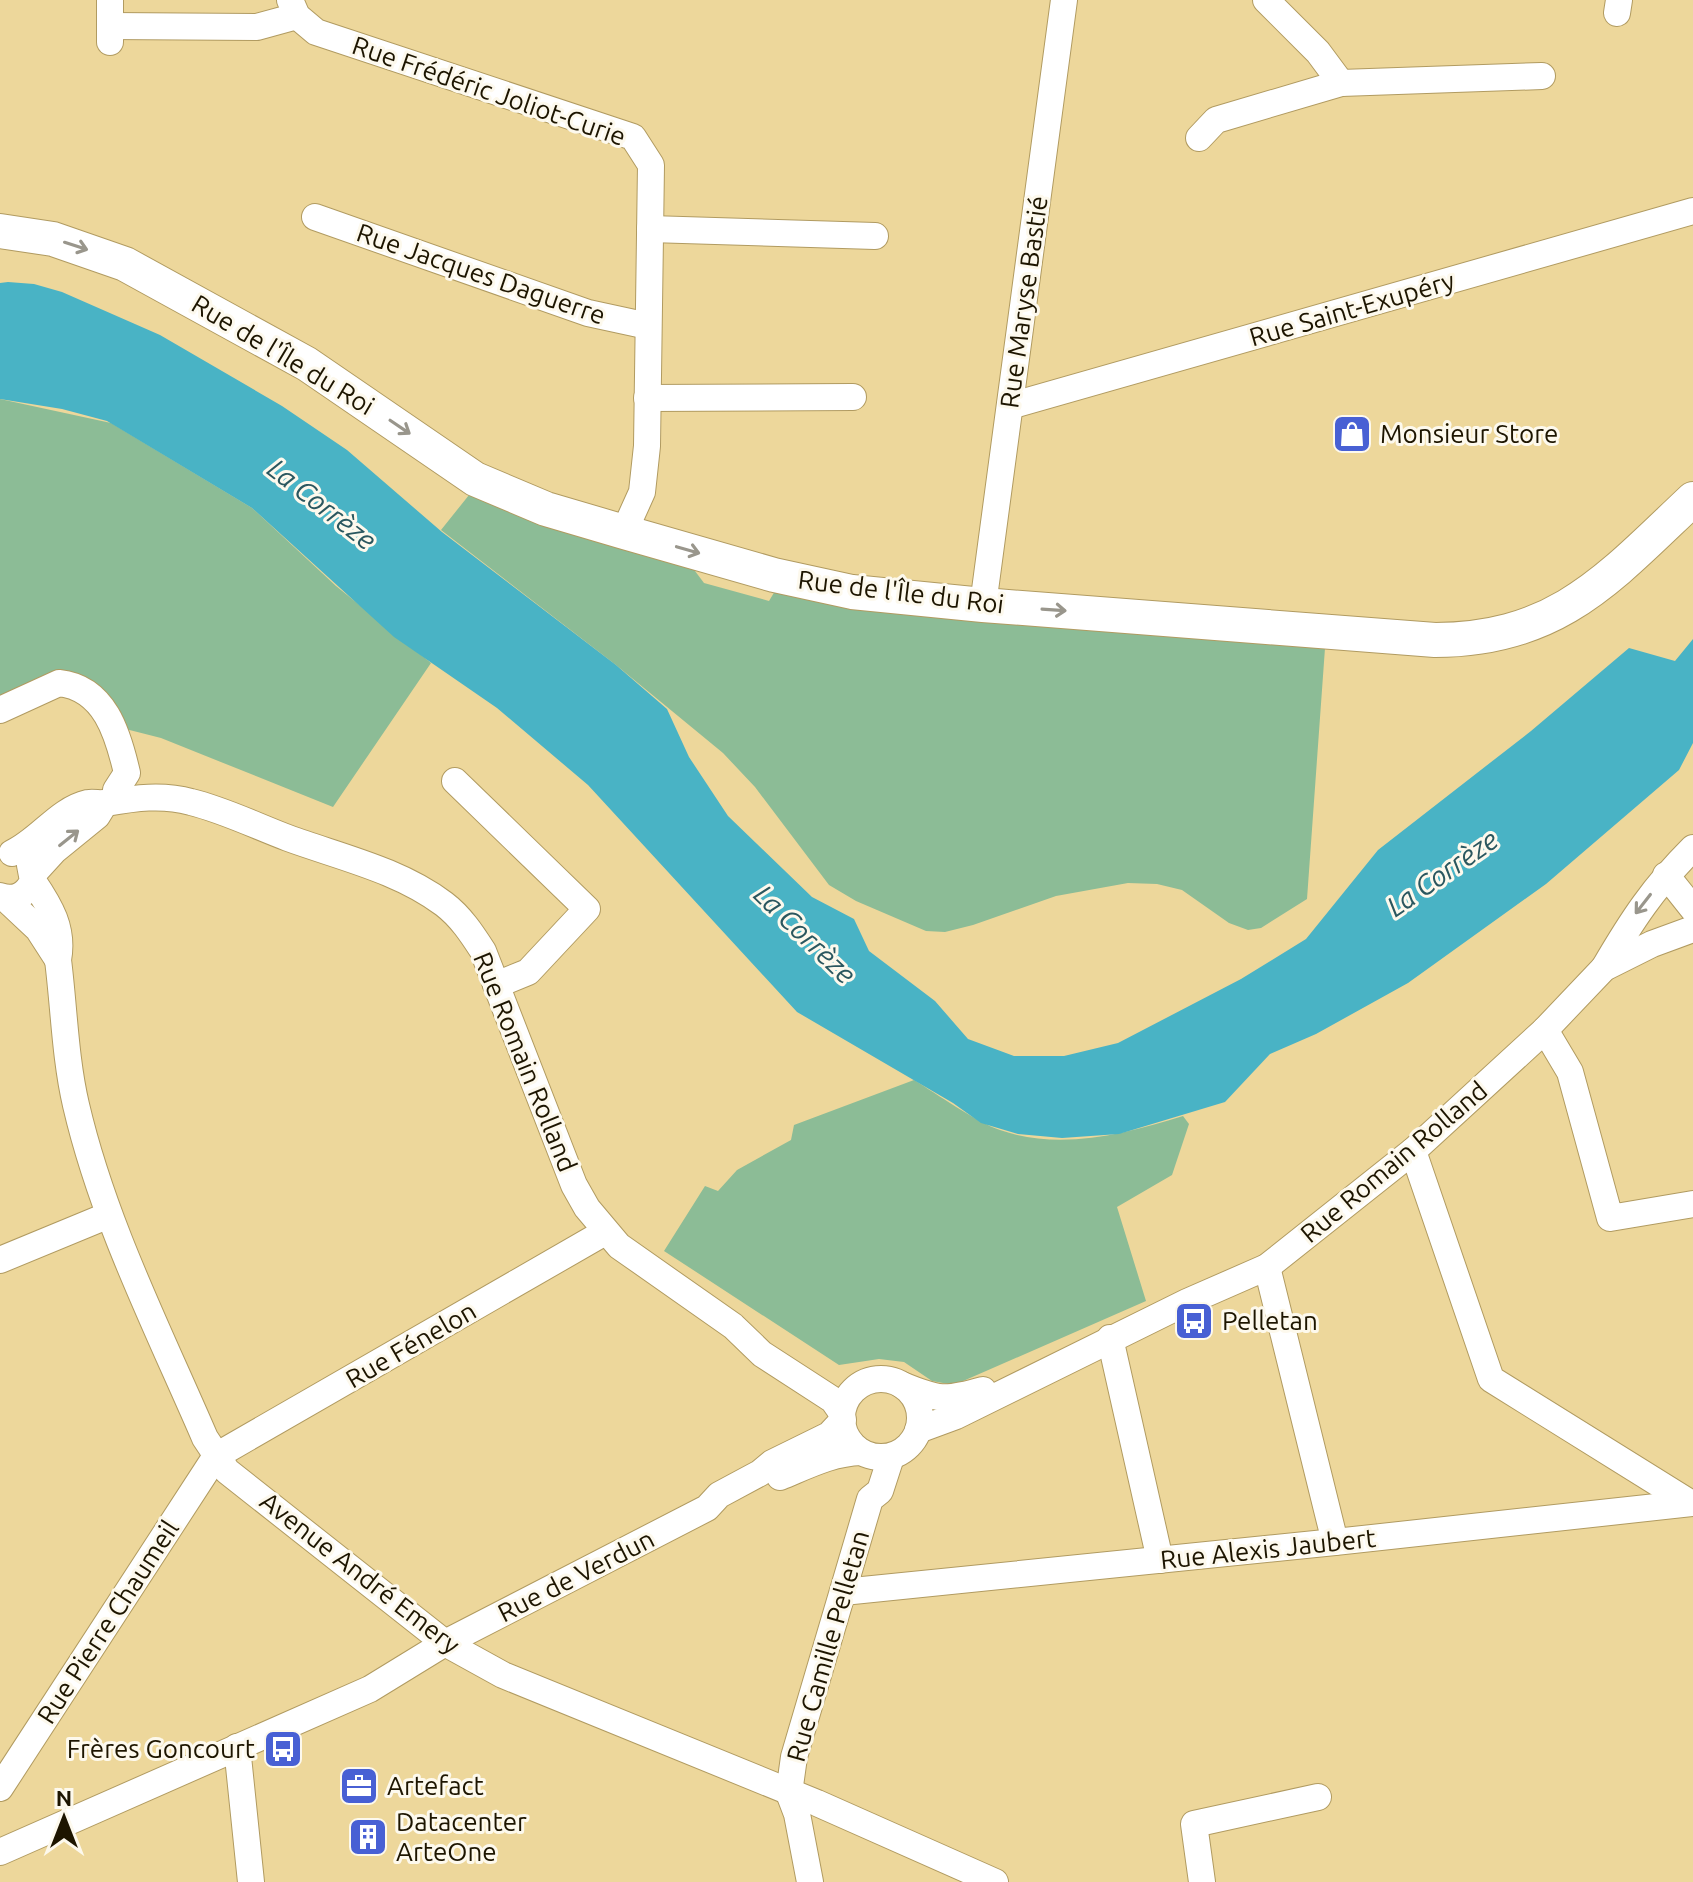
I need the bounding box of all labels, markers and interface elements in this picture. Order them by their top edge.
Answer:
street label: Rue Frédéric Joliot-Curie [349,30,630,151]
street label: Rue Maryse Bastié [994,194,1053,410]
street label: Rue Jacques Daguerre [353,217,609,330]
one-way arrow [64,240,89,255]
street label: Rue Saint-Exupéry [1246,265,1458,352]
street label: Rue de l'Île du Roi [187,289,380,420]
shop icon: Monsieur Store [1331,413,1373,455]
one-way arrow [388,419,410,435]
place label: Monsieur Store [1380,419,1558,448]
water label: La Corrèze [262,452,382,555]
one-way arrow [674,543,700,558]
street label: Rue de l'Île du Roi [796,564,1006,619]
one-way arrow [1040,603,1067,618]
water label: La Corrèze [1380,823,1503,922]
one-way arrow [59,830,80,848]
water label: La Corrèze [748,878,862,989]
one-way arrow [1634,893,1651,914]
street label: Rue Romain Rolland [468,948,583,1176]
street label: Rue Romain Rolland [1295,1075,1493,1248]
street label: Rue Fénelon [341,1296,481,1393]
bus stop icon: Pelletan [1173,1300,1215,1342]
place label: Pelletan [1222,1306,1318,1335]
street label: Avenue André Emery [255,1486,466,1659]
street label: Rue Pierre Chaumeil [31,1515,184,1729]
street label: Rue Alexis Jaubert [1159,1523,1377,1574]
street label: Rue de Verdun [493,1524,659,1627]
street label: Rue Camille Pelletan [781,1527,874,1765]
bus stop icon: Frères Goncourt [262,1728,304,1770]
place label: Frères Goncourt [67,1734,255,1763]
office icon: Artefact [338,1765,380,1807]
place label: Artefact [387,1771,484,1800]
north arrow [24,1778,104,1858]
text: N [56,1785,72,1810]
place label: Datacenter ArteOne [396,1807,527,1866]
building icon: Datacenter ArteOne [347,1816,389,1858]

